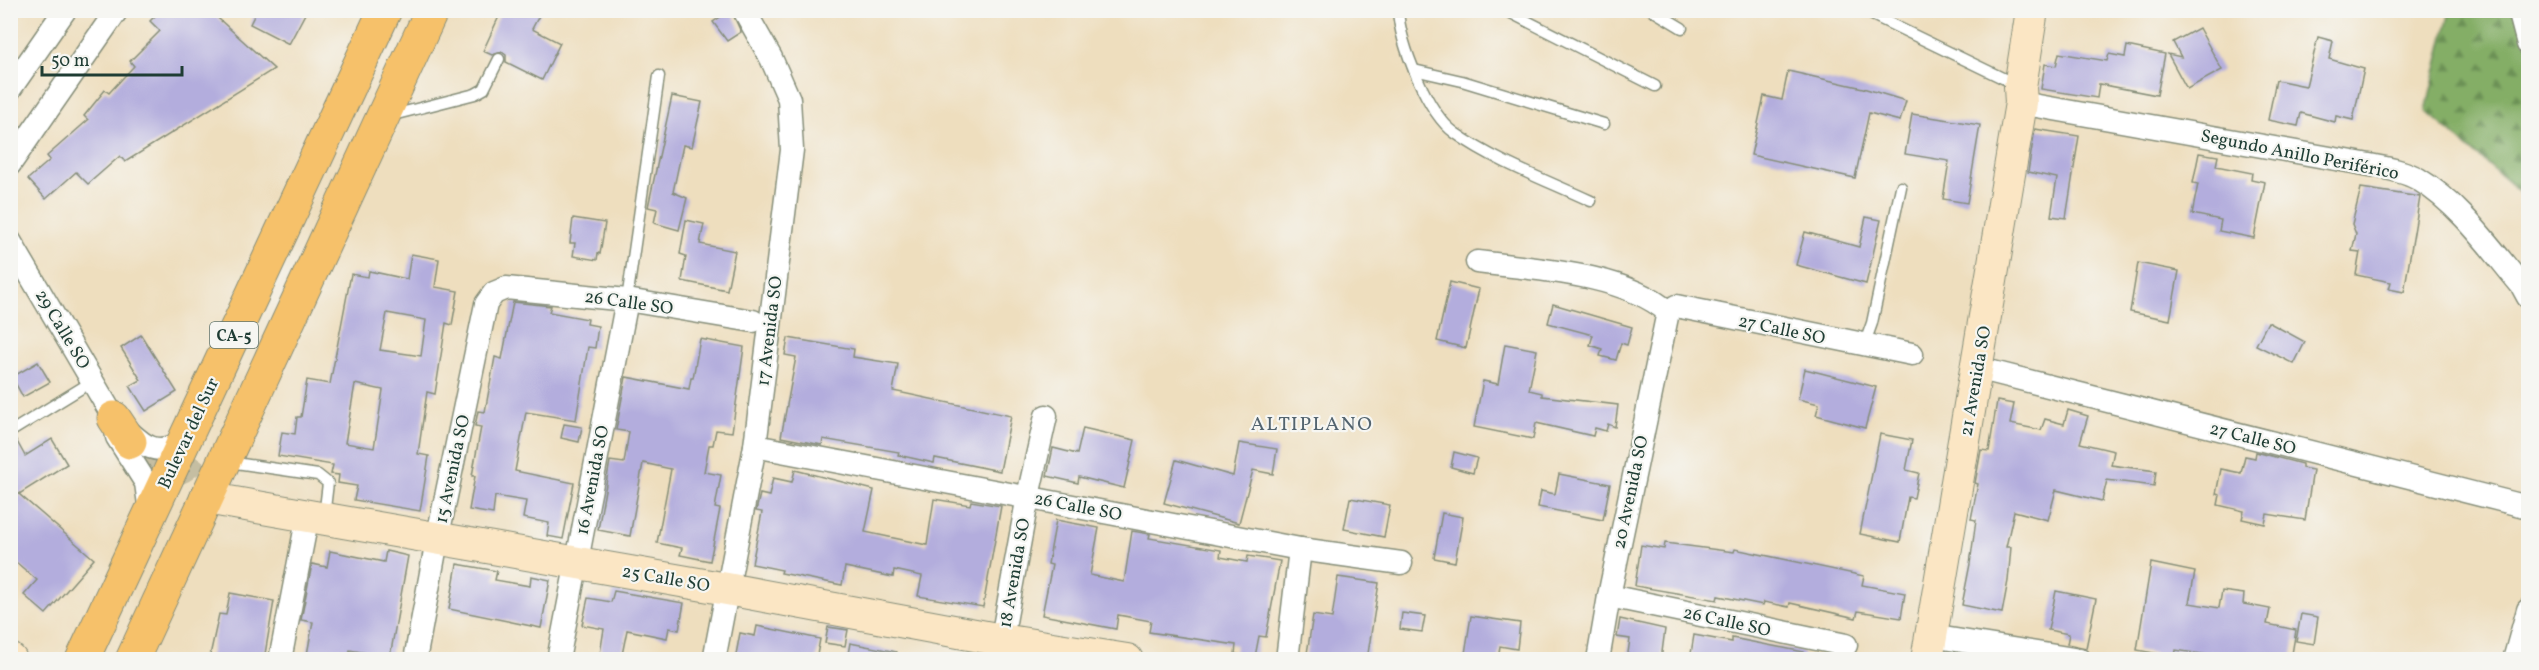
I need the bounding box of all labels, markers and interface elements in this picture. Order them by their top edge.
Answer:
scale bar [42,39,182,77]
text: 50 m [51,49,90,74]
street label: Segundo Anillo Periférico [2198,124,2401,187]
street label: 17 Avenida SO [751,275,790,388]
street label: 29 Calle SO [28,285,95,374]
street label: 26 Calle SO [583,285,675,322]
street label: 27 Calle SO [1736,309,1827,352]
road number: CA-5 [210,322,258,348]
street label: 21 Avenida SO [1954,324,1998,438]
street label: Bulevar del Sur [153,374,226,493]
district label: ALTIPLANO [1251,411,1373,439]
street label: 15 Avenida SO [430,413,477,526]
street label: 27 Calle SO [2207,417,2298,462]
street label: 16 Avenida SO [571,423,616,537]
street label: 20 Avenida SO [1607,433,1656,551]
street label: 26 Calle SO [1032,487,1124,528]
street label: 18 Avenida SO [994,516,1037,630]
street label: 25 Calle SO [620,559,712,599]
street label: 26 Calle SO [1681,601,1773,644]

